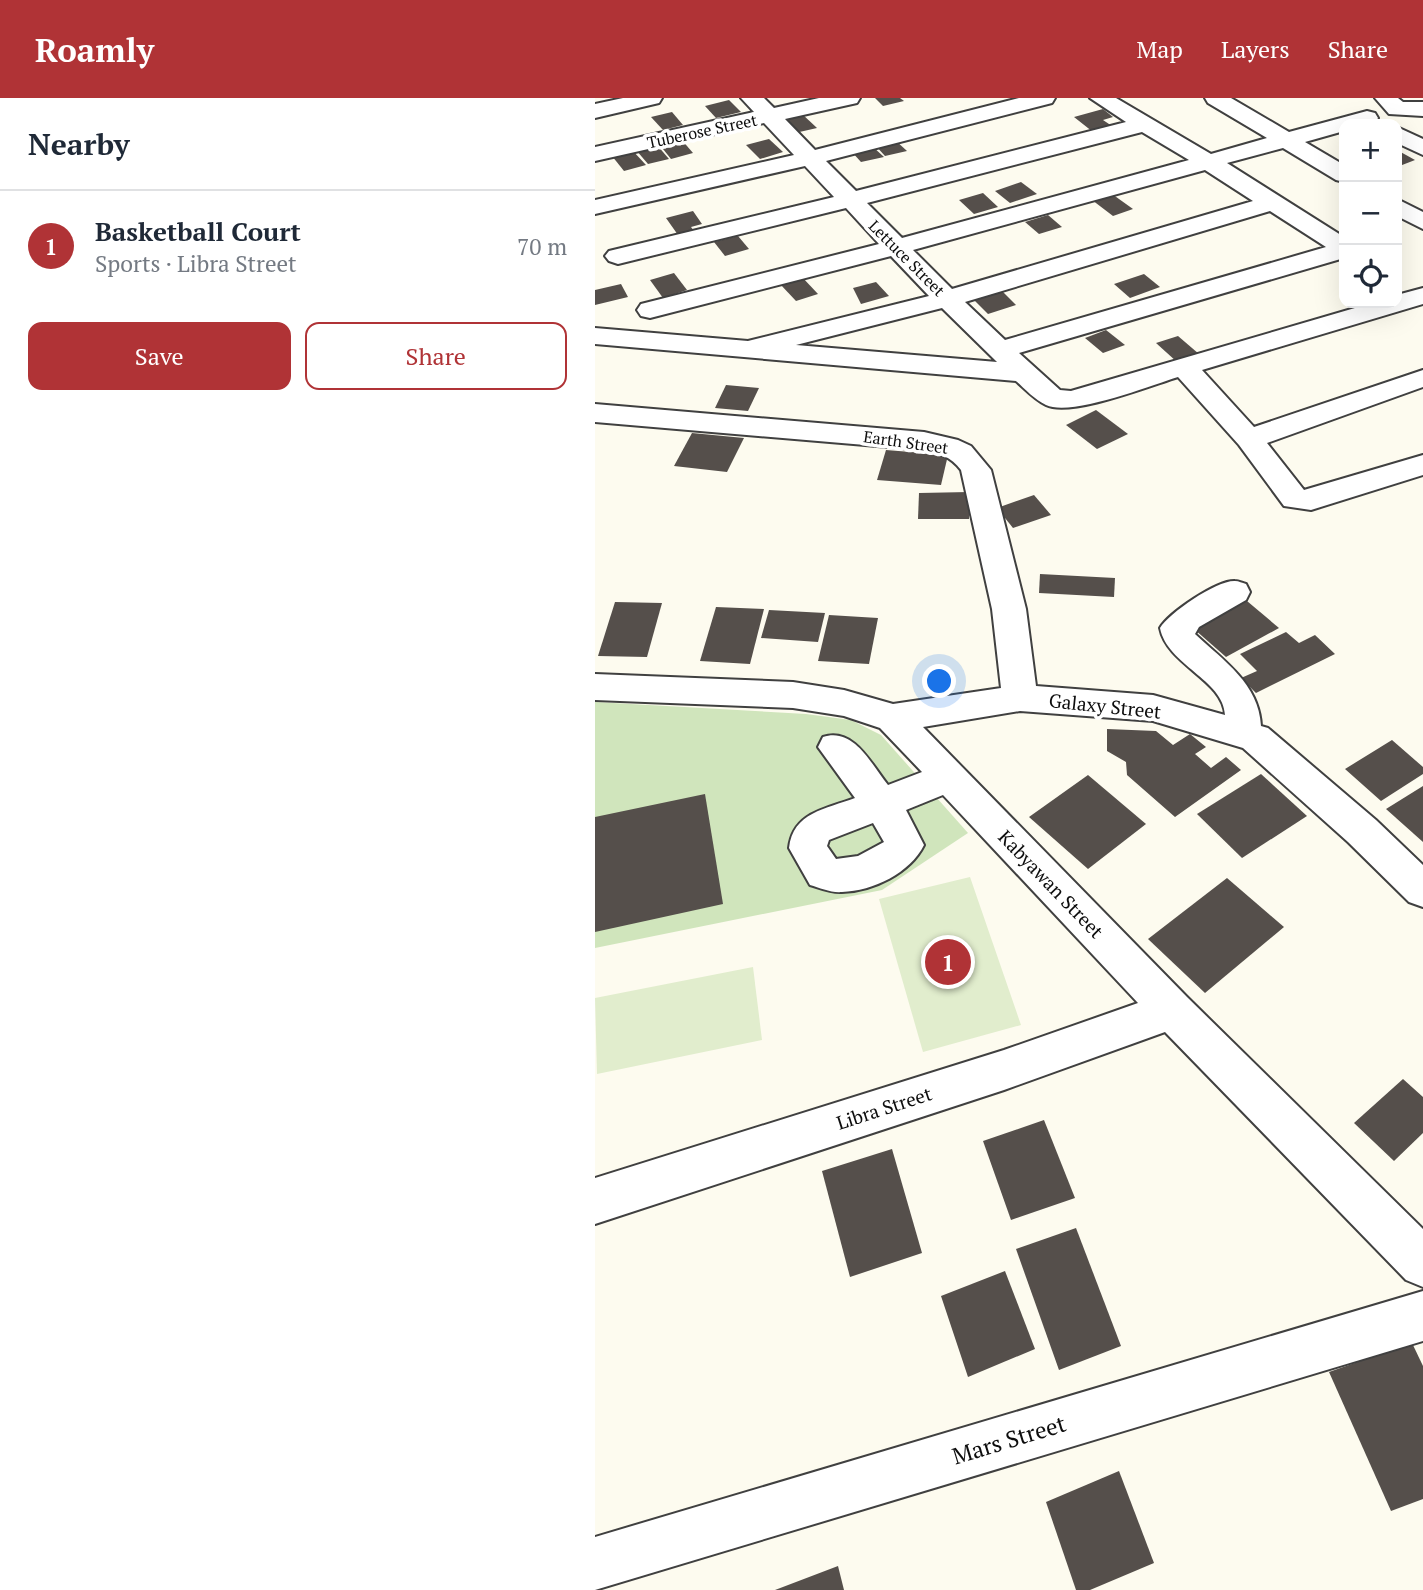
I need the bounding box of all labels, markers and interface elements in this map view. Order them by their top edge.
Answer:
text: Roamly [35,28,154,71]
text: Map [1136,33,1183,65]
text: Layers [1221,33,1290,65]
text: Share [1328,33,1388,65]
street label: Tuberose Street [645,109,759,153]
map controls [1339,119,1402,308]
button: + [1339,119,1402,182]
text: Nearby [28,124,130,164]
button: − [1339,182,1402,245]
text: Basketball Court [95,214,301,248]
street label: Lettuce Street [864,215,950,301]
text: 1 [45,231,58,262]
text: 70 m [517,231,567,262]
button: locate [1339,245,1402,308]
text: Sports · Libra Street [95,248,297,279]
button: Save [28,322,291,390]
button: Share [305,322,567,390]
street label: Earth Street [862,425,950,459]
your location [922,664,956,698]
street label: Galaxy Street [1048,687,1162,724]
street label: Kabyawan Street [993,824,1109,943]
pin: 1 [925,936,971,988]
street label: Libra Street [833,1080,935,1135]
street label: Mars Street [948,1407,1070,1471]

